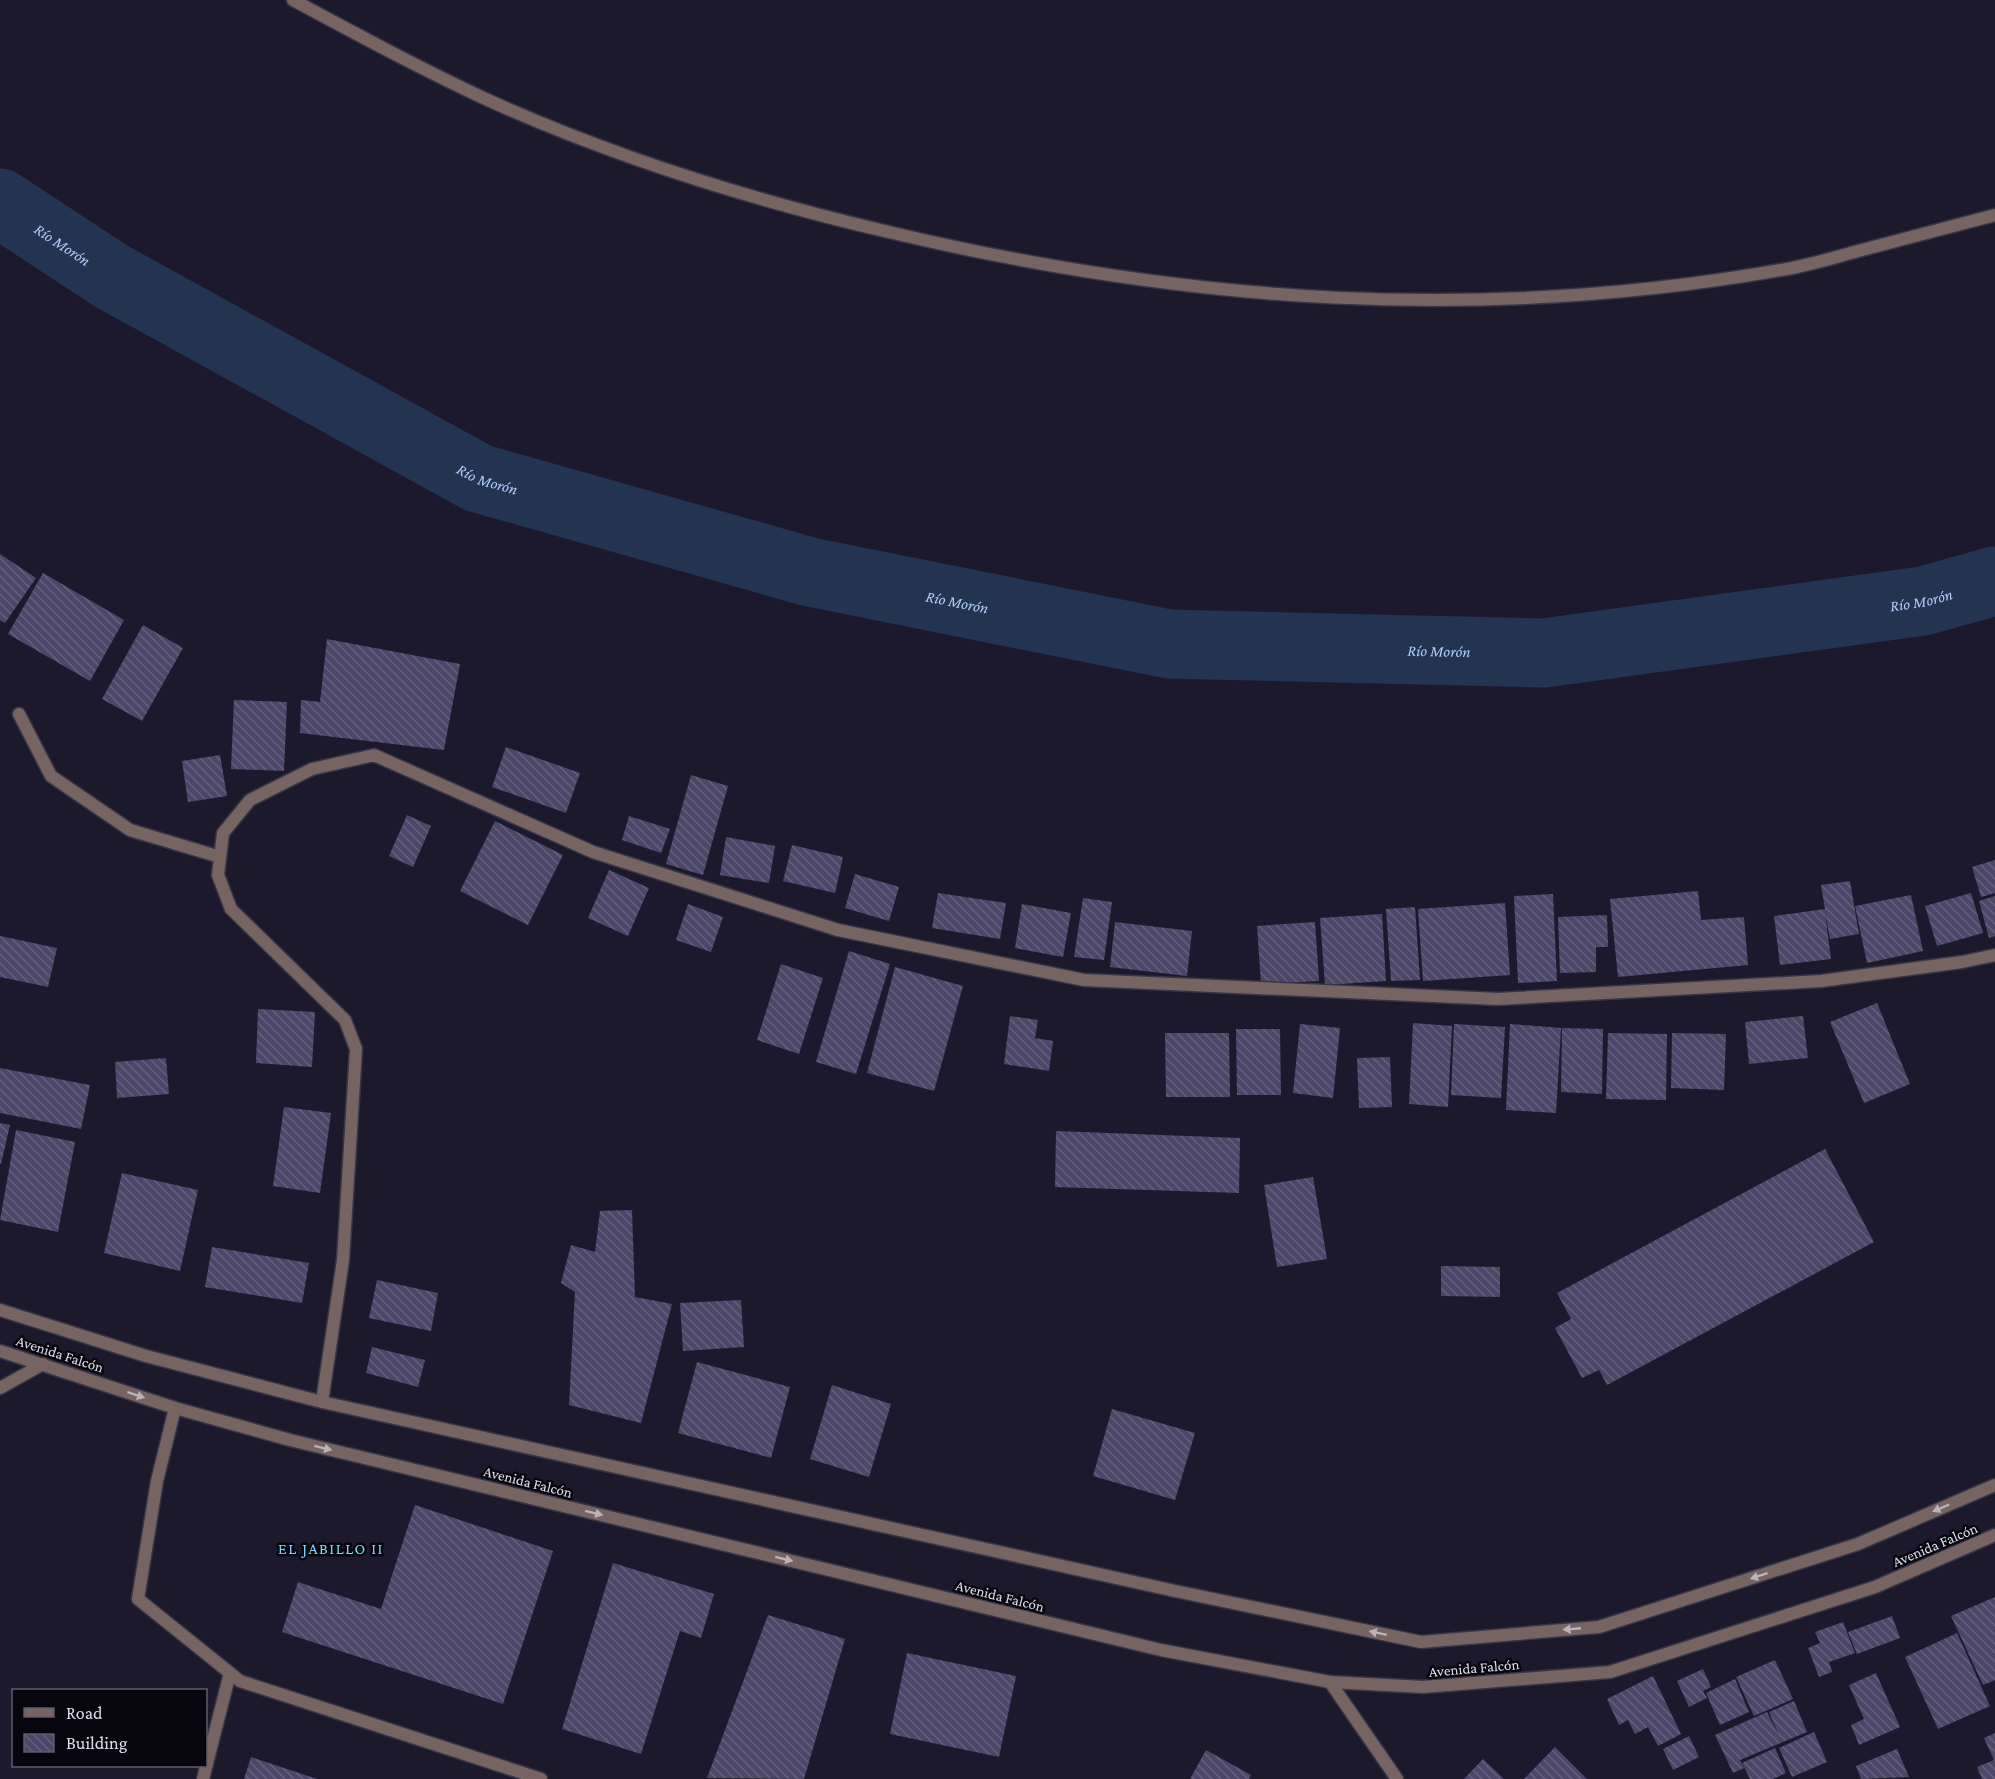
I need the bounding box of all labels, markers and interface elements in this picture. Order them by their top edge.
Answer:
water label: Río Morón [31,220,93,269]
water label: Río Morón [454,460,519,498]
water label: Río Morón [1889,585,1954,614]
water label: Río Morón [924,587,990,617]
water label: Río Morón [1407,642,1471,660]
street label: Avenida Falcón [14,1332,106,1376]
one-way arrow [127,1390,145,1400]
one-way arrow [314,1443,332,1453]
street label: Avenida Falcón [482,1463,574,1501]
one-way arrow [1933,1503,1950,1512]
one-way arrow [585,1509,604,1519]
street label: Avenida Falcón [1890,1520,1980,1570]
district label: EL JABILLO II [278,1540,384,1558]
one-way arrow [775,1554,793,1564]
one-way arrow [1750,1571,1768,1581]
street label: Avenida Falcón [954,1577,1046,1615]
one-way arrow [1562,1625,1581,1634]
one-way arrow [1369,1628,1388,1637]
street label: Avenida Falcón [1428,1656,1520,1680]
legend [12,1689,207,1767]
text: Road [66,1703,103,1723]
text: Building [66,1733,128,1753]

